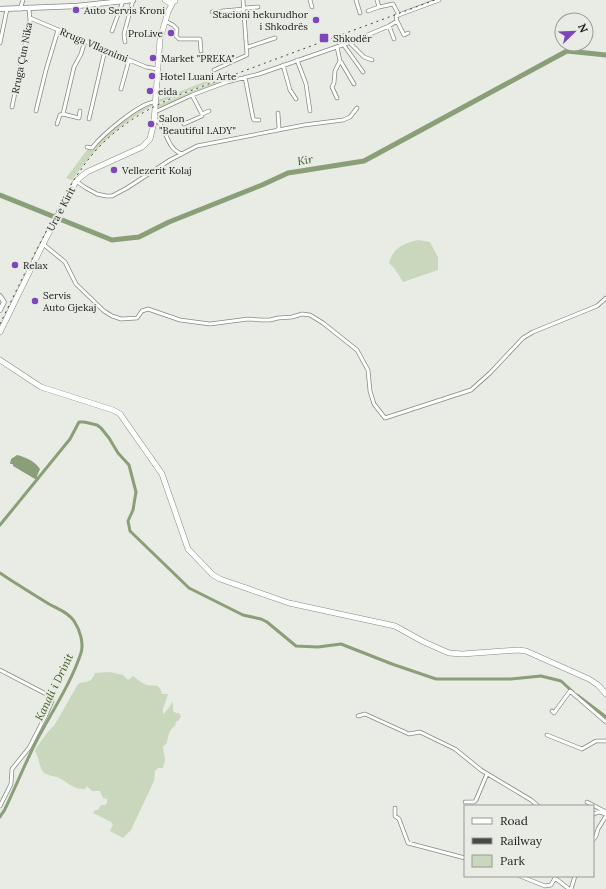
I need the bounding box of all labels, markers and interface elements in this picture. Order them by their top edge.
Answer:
place label: Auto Servis Kroni [83,4,165,17]
marker: Auto Servis Kroni [71,5,81,15]
place label: Stacioni hekurudhor i Shkodrës [213,8,309,33]
north arrow [554,12,594,52]
marker: Stacioni hekurudhor i Shkodrës [311,15,321,25]
street label: Rruga Çun Nika [9,21,35,95]
text: N [575,21,592,35]
street label: Rruga Vllaznimi [58,25,130,65]
place label: ProLive [128,27,164,40]
marker: ProLive [166,28,176,38]
marker: Shkodër [318,32,330,44]
place label: Shkodër [333,32,372,45]
place label: Market "PREKA" [161,52,235,65]
marker: Market "PREKA" [148,53,158,63]
place label: Hotel Luani Arte [160,70,237,83]
marker: Hotel Luani Arte [147,71,157,81]
place label: eida [158,85,177,98]
marker: eida [145,86,155,96]
place label: Salon "Beautiful LADY" [159,112,236,137]
marker: Salon "Beautiful LADY" [146,119,156,129]
water label: Kir [296,152,315,168]
place label: Vellezerit Kolaj [121,164,192,177]
marker: Vellezerit Kolaj [109,165,119,175]
street label: Ura e Kirit [44,184,78,233]
place label: Relax [23,259,49,272]
marker: Relax [10,260,20,270]
place label: Servis Auto Gjekaj [42,289,96,314]
marker: Servis Auto Gjekaj [30,296,40,306]
water label: Kanali i Drinit [32,651,76,723]
legend [464,805,594,877]
text: Road [500,813,528,828]
text: Railway [500,833,543,848]
text: Park [500,853,526,868]

